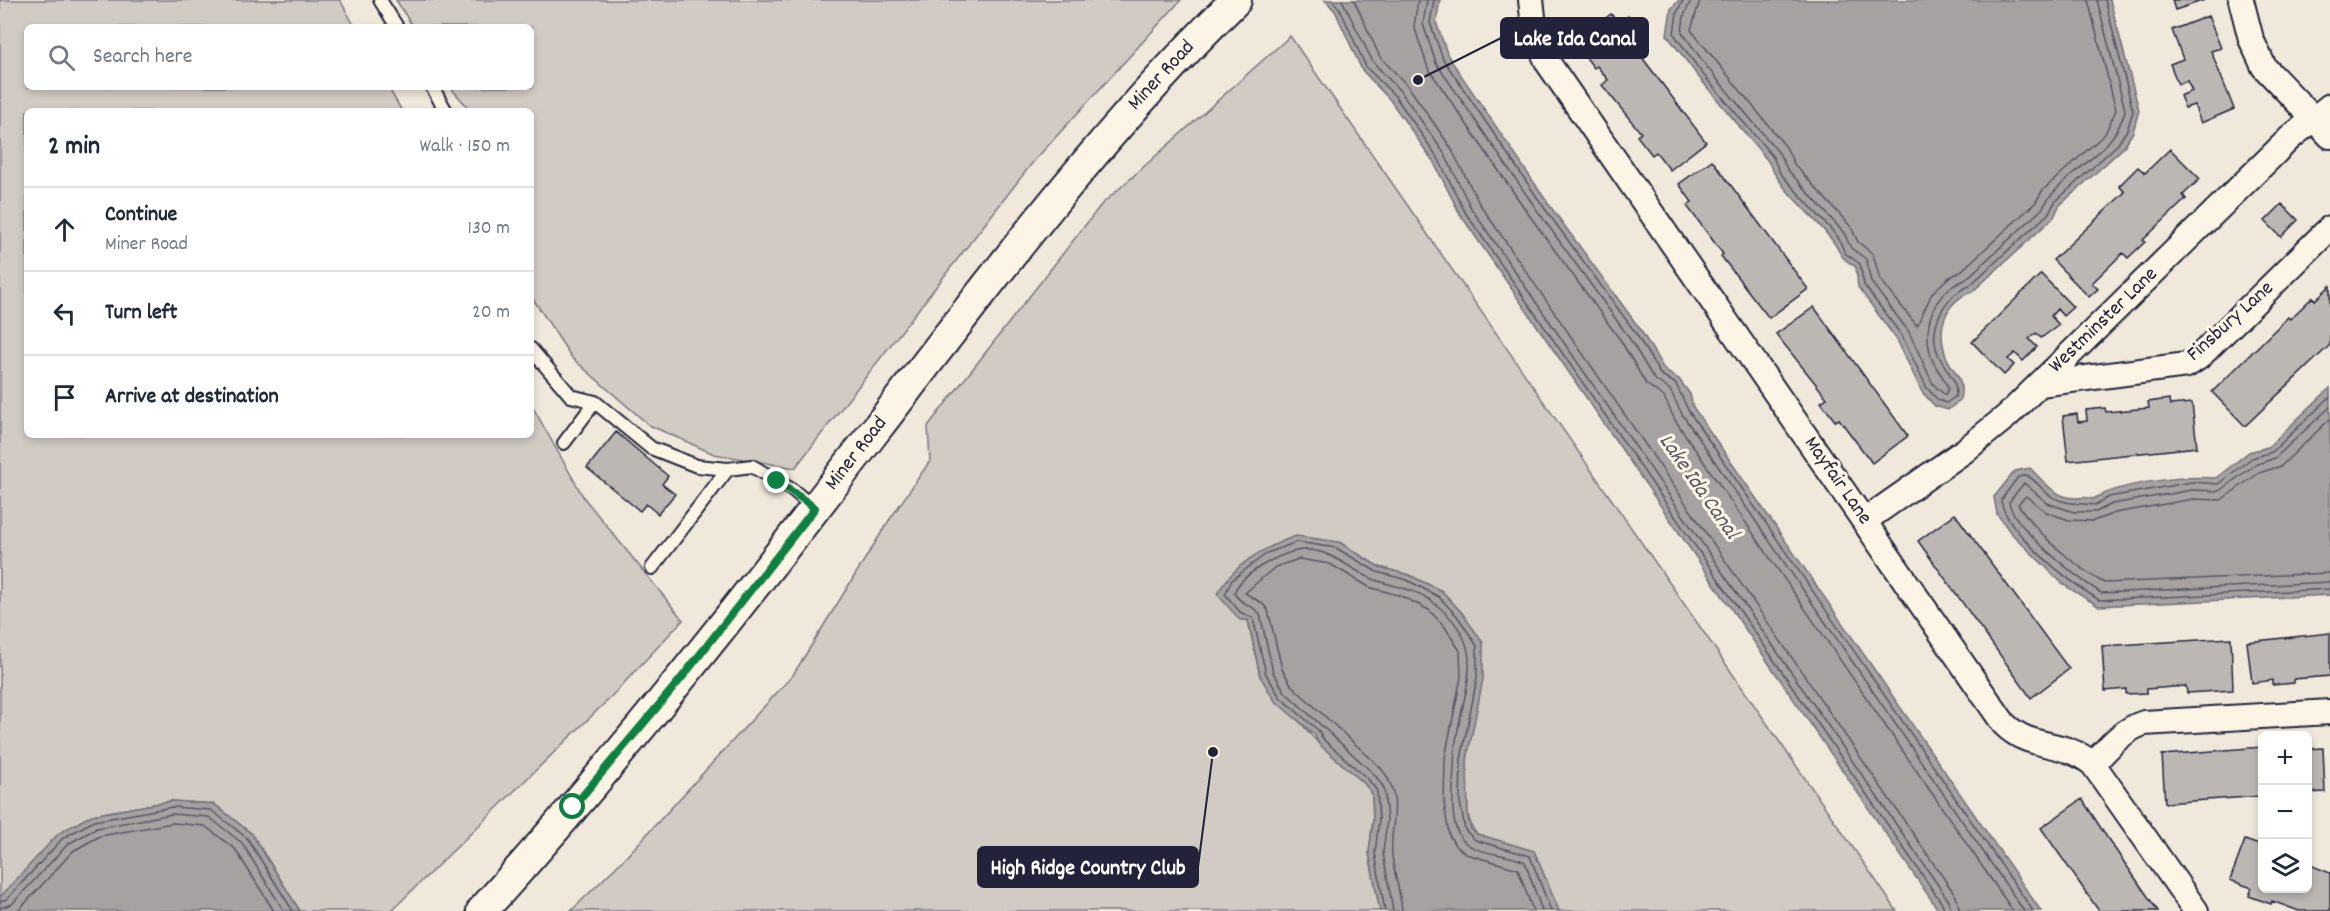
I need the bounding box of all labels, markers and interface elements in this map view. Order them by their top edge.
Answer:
callout: Lake Ida Canal [1501,18,1648,58]
search box [24,24,534,90]
text: Lake Ida Canal [1514,25,1637,56]
street label: Miner Road [1121,34,1203,118]
icon: search [45,41,78,74]
text: Search here [93,42,192,73]
text: 2 min [48,129,100,166]
text: Walk · 150 m [420,133,510,161]
text: Continue [105,200,177,231]
icon: ahead [48,213,81,246]
text: 130 m [468,215,510,243]
text: Miner Road [105,231,188,259]
street label: Westminster Lane [2043,261,2165,381]
street label: Finsbury Lane [2181,275,2281,369]
icon: left [48,297,81,330]
text: Turn left [105,298,177,329]
text: 20 m [472,299,510,327]
icon: arrive [48,381,81,414]
text: Arrive at destination [105,382,279,413]
street label: Miner Road [818,410,896,498]
water label: Lake Ida Canal [1650,428,1747,547]
street label: Mayfair Lane [1796,431,1878,531]
route end [763,467,789,493]
map controls [2258,731,2312,893]
button: + [2258,731,2312,785]
button: − [2258,785,2312,839]
route start [559,793,585,819]
button: layers [2258,839,2312,893]
callout: High Ridge Country Club [978,847,1198,887]
text: High Ridge Country Club [990,854,1186,885]

